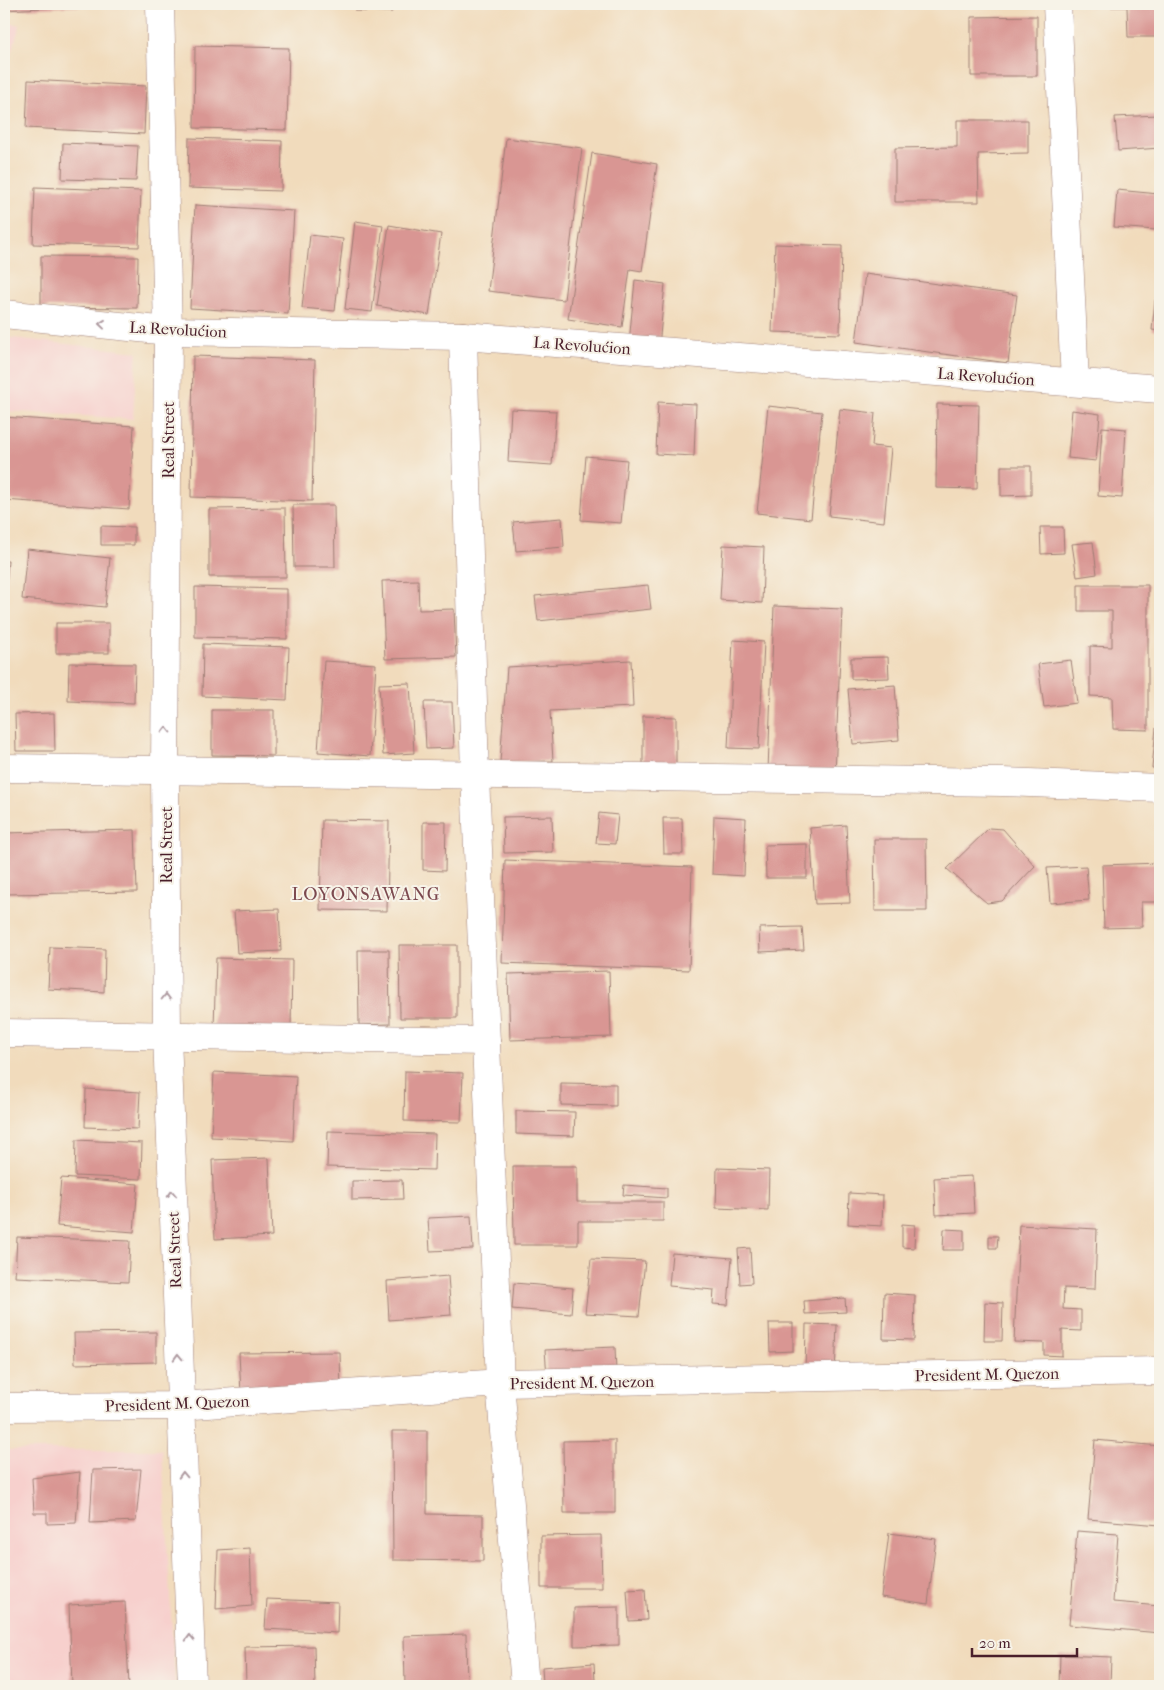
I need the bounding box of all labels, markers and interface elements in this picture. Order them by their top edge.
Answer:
street label: La Revolućion [129,317,228,342]
one-way arrow [98,319,106,330]
street label: La Revolućion [533,333,632,358]
street label: La Revolućion [937,364,1036,389]
street label: Real Street [159,401,178,478]
one-way arrow [161,725,171,733]
street label: Real Street [157,806,176,883]
district label: LOYONSAWANG [291,884,441,905]
one-way arrow [161,993,171,1000]
one-way arrow [167,1190,178,1198]
street label: Real Street [164,1211,185,1289]
one-way arrow [173,1353,184,1361]
street label: President M. Quezon [915,1364,1060,1385]
street label: President M. Quezon [510,1372,655,1393]
street label: President M. Quezon [104,1391,250,1416]
one-way arrow [178,1471,189,1479]
scale bar [972,1625,1076,1657]
one-way arrow [185,1633,196,1641]
text: 20 m [979,1634,1011,1652]

